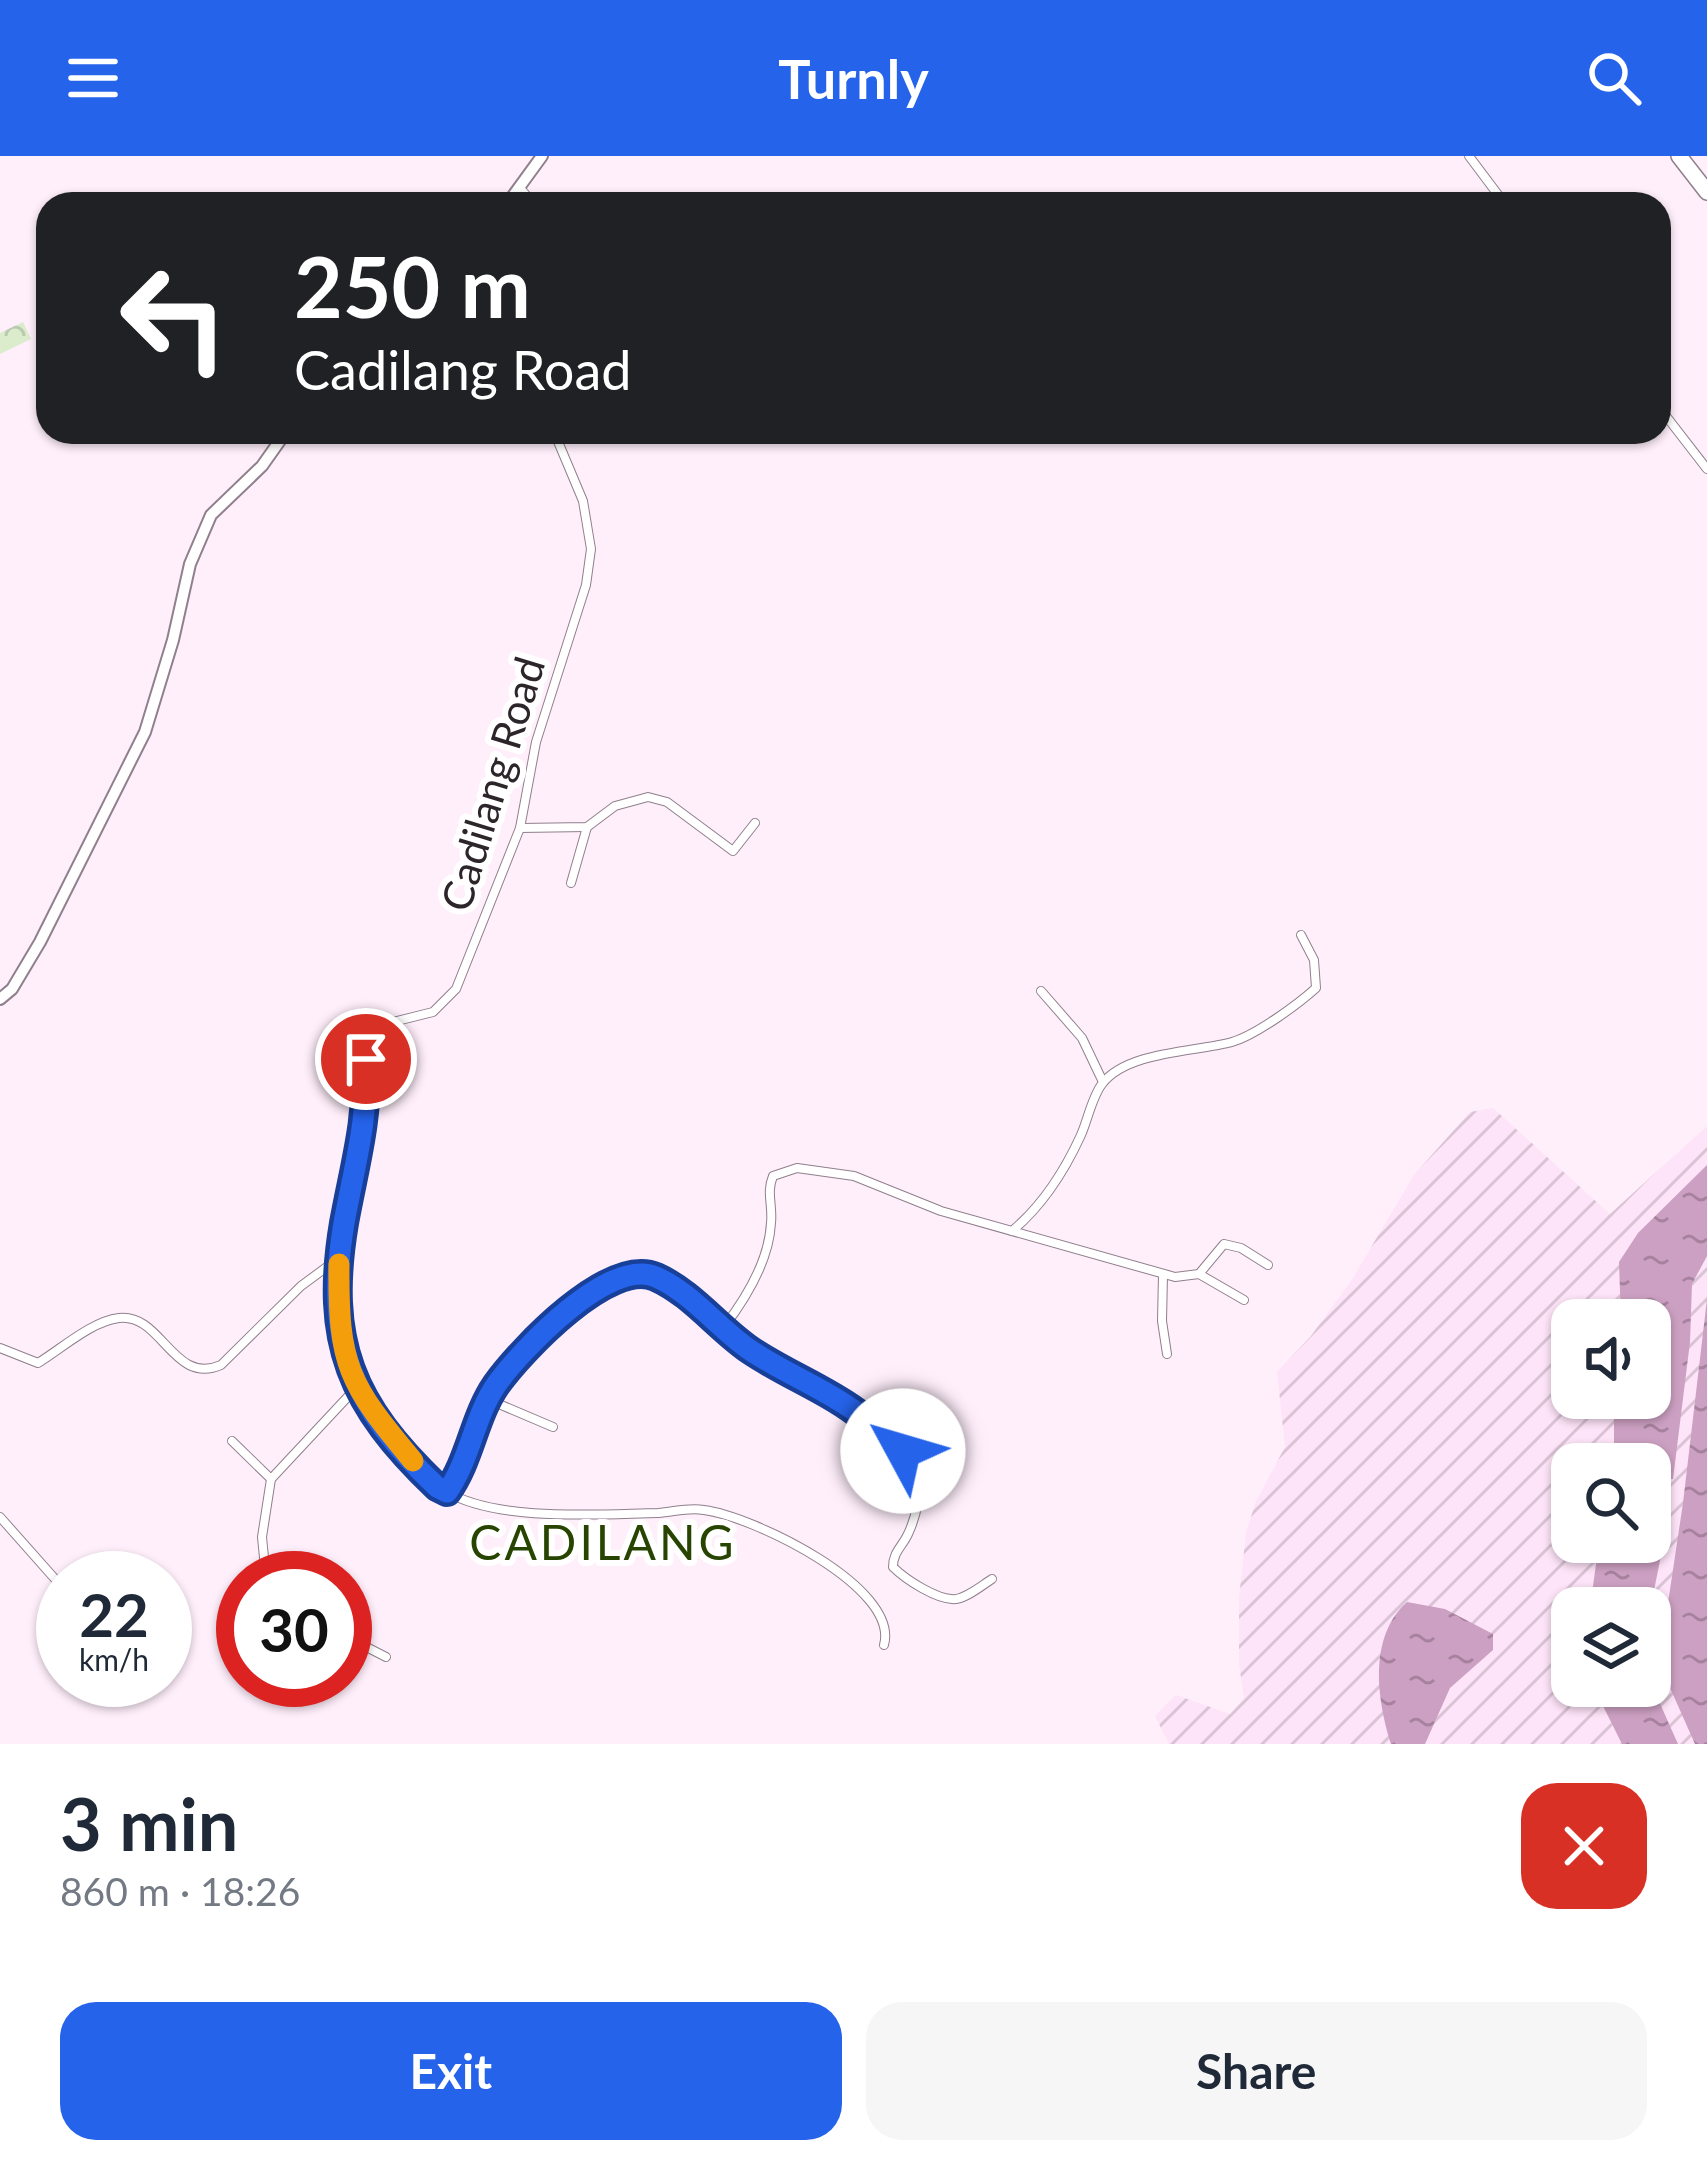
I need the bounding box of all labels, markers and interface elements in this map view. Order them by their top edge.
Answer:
icon: menu [60,45,126,111]
icon: search [1581,45,1647,111]
text: Turnly [778,46,929,111]
text: 250 m [294,235,531,336]
icon: left [96,240,252,396]
text: Cadilang Road [294,337,632,402]
street label: Cadilang Road [430,651,554,917]
pin [315,1008,417,1110]
icon: arrive [333,1026,399,1092]
map controls [1551,1299,1671,1707]
button: sound [1551,1299,1671,1419]
position arrow [840,1388,966,1514]
button: search [1551,1443,1671,1563]
district label: CADILANG [469,1513,737,1570]
speed limit sign: 30 [216,1551,372,1707]
text: 22 [79,1578,149,1650]
button: layers [1551,1587,1671,1707]
text: km/h [79,1641,149,1677]
text: 3 min [60,1780,238,1866]
button: close [1521,1783,1647,1909]
text: 860 m · 18:26 [60,1868,300,1914]
button: Exit [60,2002,842,2140]
button: Share [866,2002,1647,2140]

